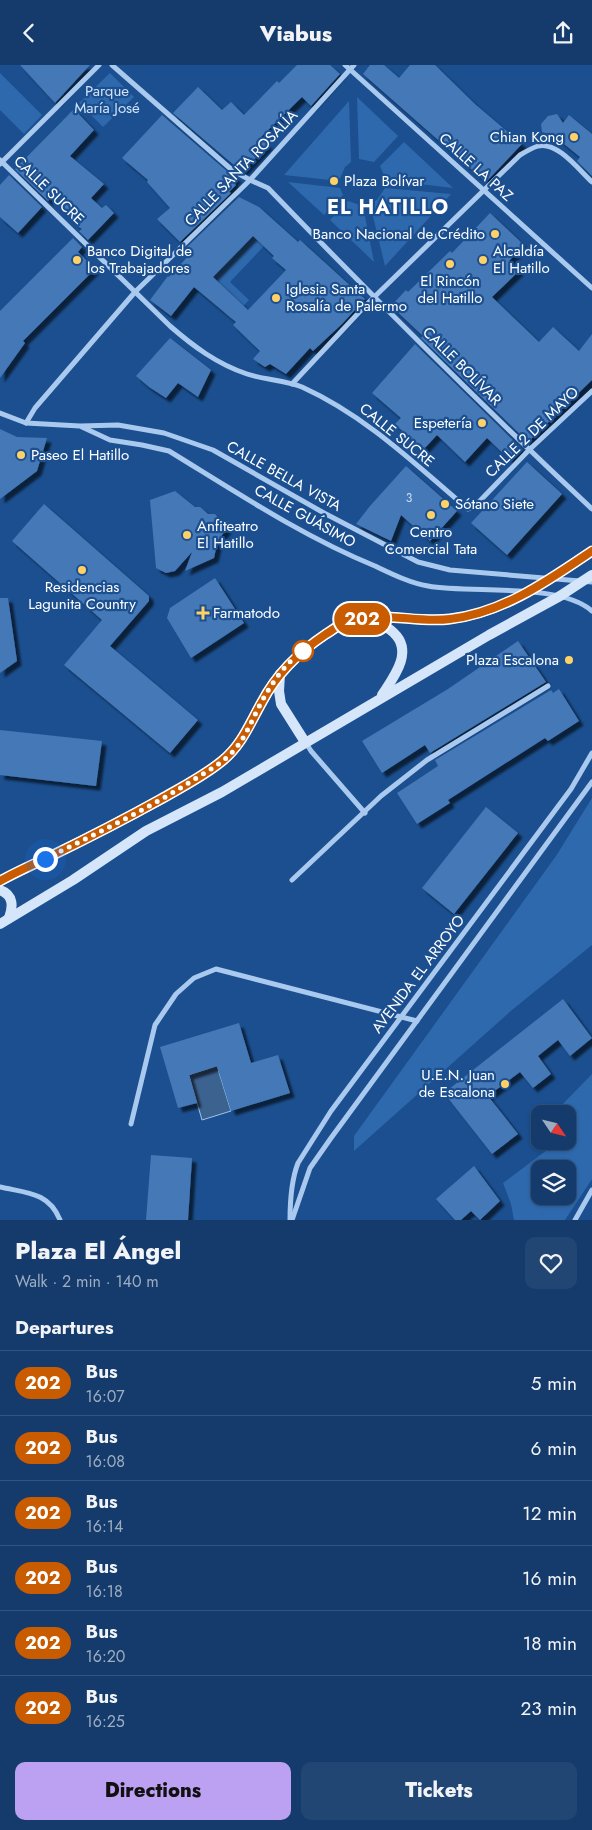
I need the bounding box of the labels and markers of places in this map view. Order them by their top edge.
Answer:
place label: Chian Kong [490,126,564,148]
marker: Chian Kong [568,131,580,143]
place label: Plaza Bolívar [344,170,425,192]
marker: Plaza Bolívar [328,175,340,187]
place label: Banco Nacional de Crédito [313,223,485,245]
marker: Banco Nacional de Crédito [489,228,501,240]
place label: Banco Digital de los Trabajadores [87,240,192,279]
place label: Alcaldía El Hatillo [493,240,550,279]
marker: Banco Digital de los Trabajadores [71,254,83,266]
marker: Alcaldía El Hatillo [477,254,489,266]
marker: El Rincón del Hatillo [444,258,456,270]
place label: El Rincón del Hatillo [418,270,482,309]
place label: Iglesia Santa Rosalía de Palermo [286,278,407,317]
marker: Iglesia Santa Rosalía de Palermo [270,292,282,304]
place label: Espetería [414,412,472,434]
marker: Espetería [476,417,488,429]
place label: Paseo El Hatillo [31,444,129,466]
marker: Paseo El Hatillo [15,449,27,461]
place label: Sótano Siete [455,493,534,515]
marker: Sótano Siete [439,498,451,510]
marker: Centro Comercial Tata [425,509,437,521]
place label: Anfiteatro El Hatillo [197,515,258,554]
place label: Centro Comercial Tata [385,521,477,560]
marker: Anfiteatro El Hatillo [181,529,193,541]
marker: Residencias Lagunita Country [76,564,88,576]
place label: Residencias Lagunita Country [28,576,136,615]
place label: Farmatodo [213,602,280,624]
marker: Farmatodo [197,607,209,619]
unlabelled marker [292,640,314,662]
place label: Plaza Escalona [466,649,559,671]
marker: Plaza Escalona [563,654,575,666]
place label: U.E.N. Juan de Escalona [419,1064,495,1103]
marker: U.E.N. Juan de Escalona [499,1078,511,1090]

